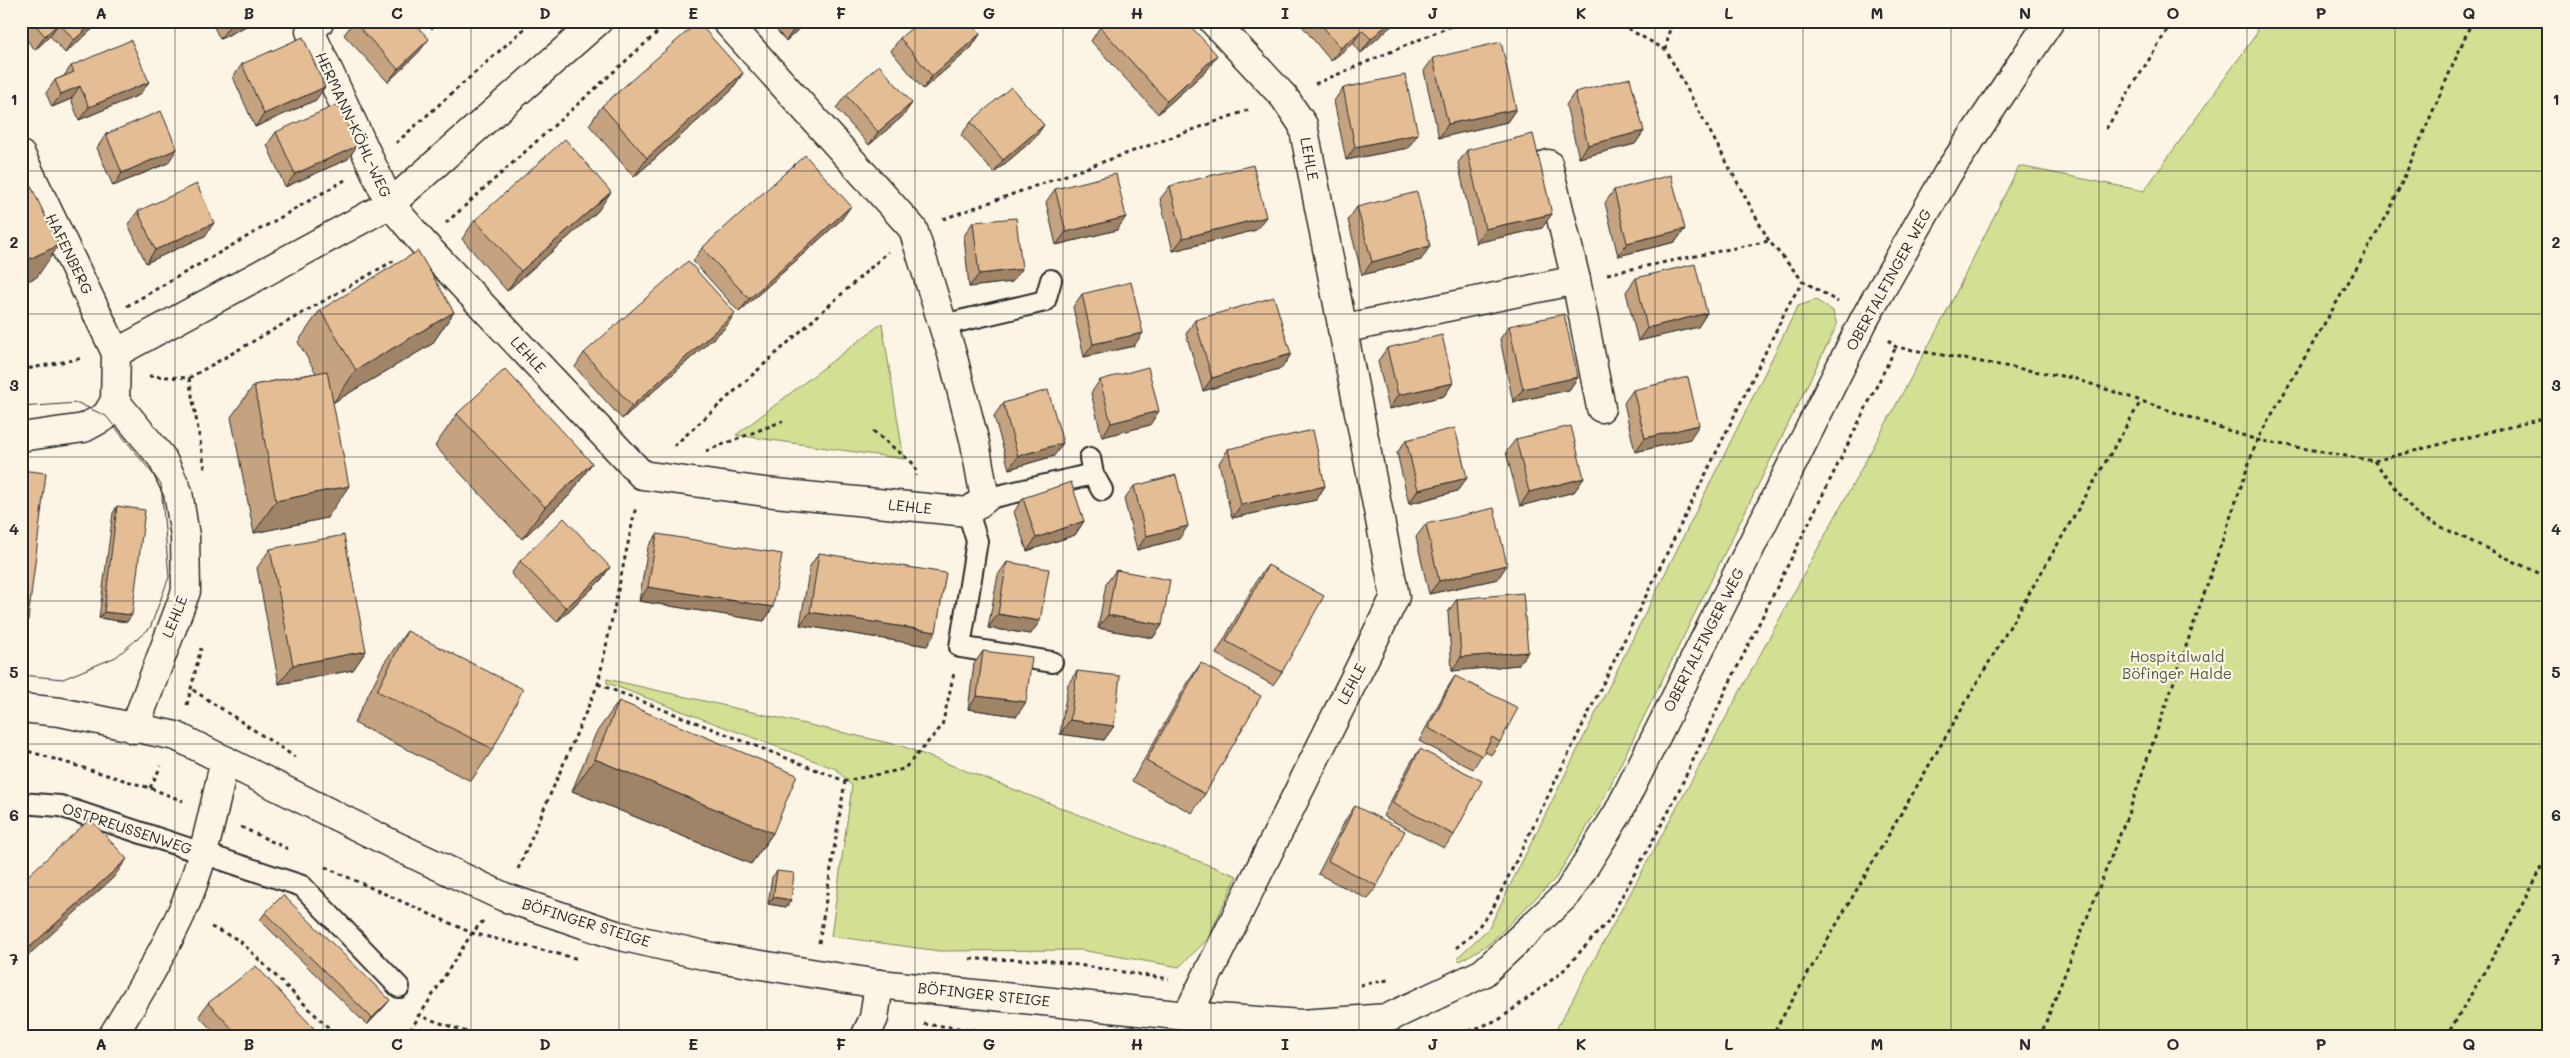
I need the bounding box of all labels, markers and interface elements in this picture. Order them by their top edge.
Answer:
text: A [95,2,107,23]
text: B [244,2,254,23]
text: C [391,2,403,23]
text: D [539,2,551,23]
text: E [688,2,698,23]
text: F [836,2,846,23]
text: G [983,2,995,23]
text: H [1131,2,1143,23]
text: I [1281,2,1289,23]
text: J [1428,2,1438,23]
text: K [1576,2,1586,23]
text: L [1724,2,1734,23]
text: M [1871,2,1883,23]
text: N [2019,2,2031,23]
text: O [2167,2,2180,23]
text: P [2316,2,2327,23]
text: Q [2463,2,2476,23]
street label: HERMANN-KÖHL-WEG [311,49,396,201]
text: 1 [10,88,18,109]
text: 1 [2552,88,2560,109]
street label: LEHLE [1296,135,1324,183]
street label: OBERTALFINGER WEG [1841,205,1935,354]
street label: HAFENBERG [42,210,98,297]
text: 2 [10,231,19,252]
text: 2 [2552,231,2561,252]
street label: LEHLE [507,332,551,377]
text: 3 [9,374,19,395]
text: 3 [2551,374,2561,395]
street label: LEHLE [887,494,933,518]
text: 4 [9,518,19,539]
text: 4 [2551,518,2561,539]
street label: OBERTALFINGER WEG [1658,564,1748,715]
street label: LEHLE [157,592,192,641]
park label: Hospitalwald Böfinger Halde [2122,646,2232,683]
street label: LEHLE [1332,659,1370,708]
text: 5 [9,661,19,682]
text: 5 [2551,661,2561,682]
street label: OSTPREUSSENWEG [60,798,195,858]
text: 6 [9,804,19,825]
text: 6 [2551,804,2561,825]
street label: BÖFINGER STEIGE [520,893,653,951]
text: 7 [10,948,19,969]
text: 7 [2552,948,2561,969]
street label: BÖFINGER STEIGE [917,977,1052,1011]
text: A [95,1033,107,1054]
text: B [244,1033,254,1054]
text: C [391,1033,403,1054]
text: D [539,1033,551,1054]
text: E [688,1033,698,1054]
text: F [836,1033,846,1054]
text: G [983,1033,995,1054]
text: H [1131,1033,1143,1054]
text: I [1281,1033,1289,1054]
text: J [1428,1033,1438,1054]
text: K [1576,1033,1586,1054]
text: L [1724,1033,1734,1054]
text: M [1871,1033,1883,1054]
text: N [2019,1033,2031,1054]
text: O [2167,1033,2180,1054]
text: P [2316,1033,2327,1054]
text: Q [2463,1033,2476,1054]

